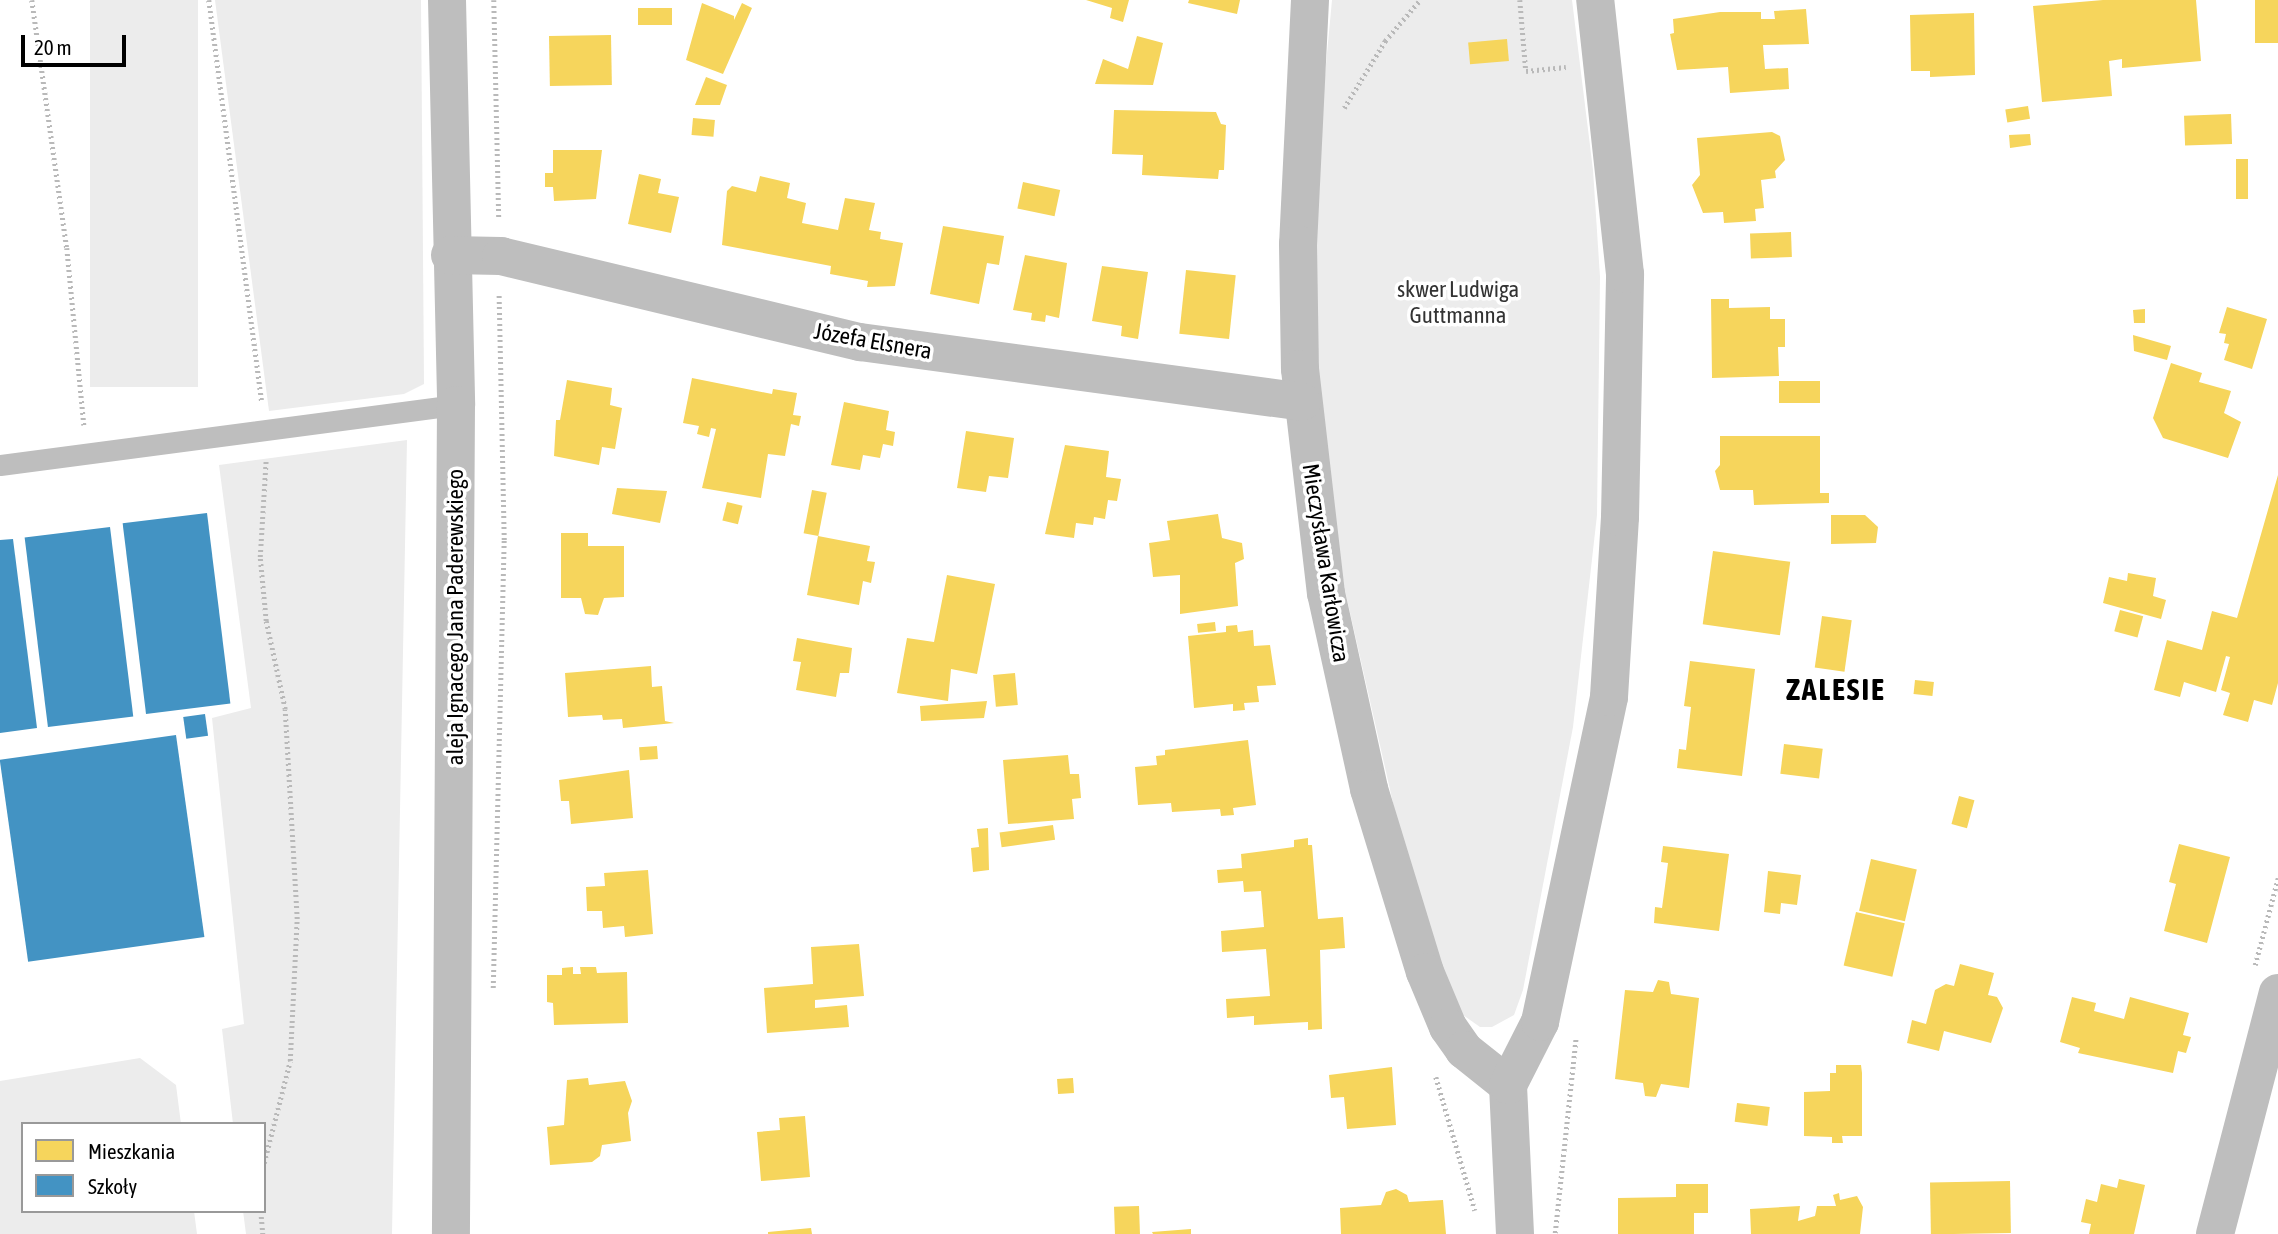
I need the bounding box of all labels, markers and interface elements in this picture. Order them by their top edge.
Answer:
scale bar [24,21,130,65]
text: 20 m [34,35,72,59]
park label: skwer Ludwiga Guttmanna [1397,275,1519,329]
street label: Józefa Elsnera [812,317,934,365]
street label: Mieczysława Karłowicza [1297,462,1355,664]
street label: aleja Ignacego Jana Paderewskiego [441,469,469,765]
district label: ZALESIE [1787,671,1885,707]
legend [21,1122,266,1213]
text: Mieszkania [88,1139,175,1163]
text: Szkoły [88,1174,137,1198]

